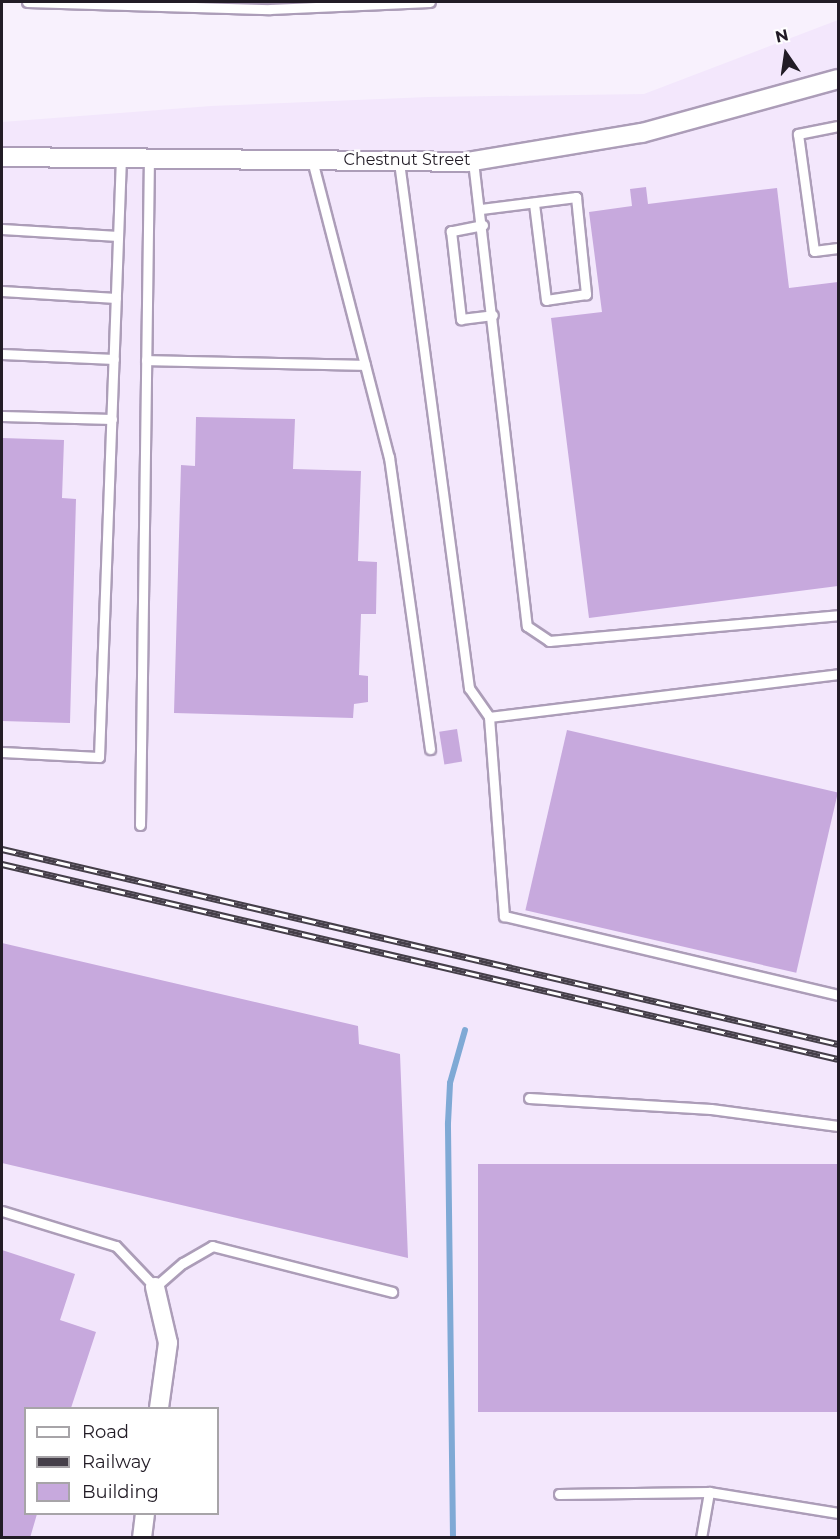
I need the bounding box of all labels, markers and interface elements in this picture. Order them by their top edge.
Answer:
north arrow [756,24,816,84]
text: N [773,25,790,47]
street label: Chestnut Street [344,150,470,170]
legend [24,1407,219,1515]
text: Road [82,1421,129,1443]
text: Railway [82,1451,151,1473]
text: Building [82,1481,159,1503]

